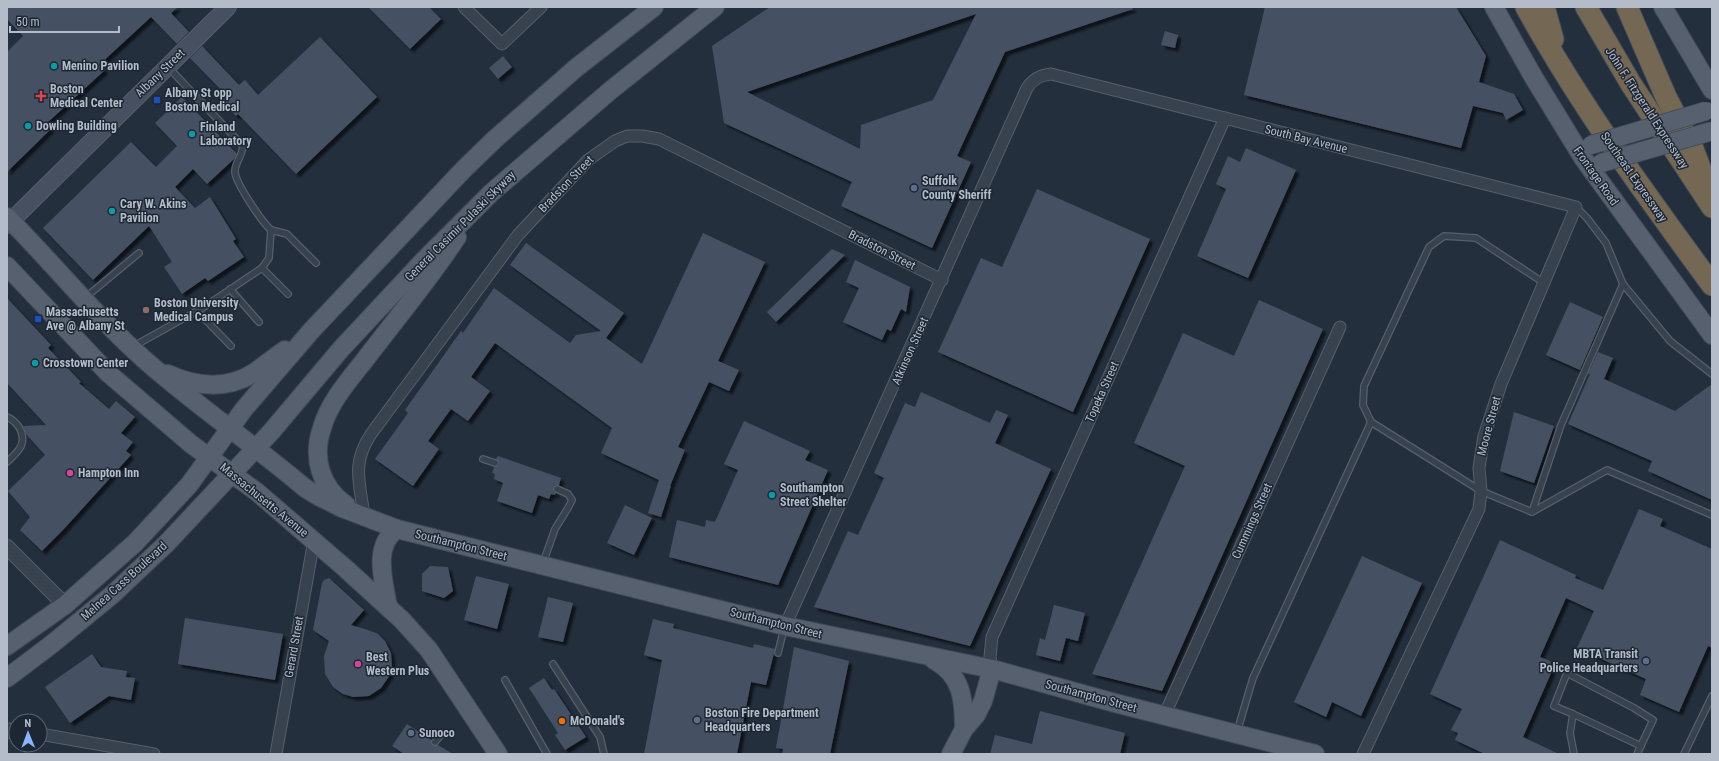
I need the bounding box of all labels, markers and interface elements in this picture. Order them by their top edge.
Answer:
scale bar [10,8,119,34]
text: 50 m [16,15,40,29]
street label: John F. Fitzgerald Expressway [1603,45,1691,171]
street label: Albany Street [132,46,188,100]
place label: Menino Pavilion [62,59,139,73]
marker: Menino Pavilion [49,61,59,71]
place label: Boston Medical Center [50,82,123,110]
place label: Albany St opp Boston Medical [165,86,239,114]
marker: Boston Medical Center [35,90,47,102]
marker: Albany St opp Boston Medical [152,95,162,105]
place label: Dowling Building [36,119,117,133]
place label: Finland Laboratory [200,120,252,148]
marker: Dowling Building [23,121,33,131]
street label: South Bay Avenue [1263,122,1349,156]
marker: Finland Laboratory [187,129,197,139]
street label: Southeast Expressway [1598,129,1670,225]
street label: Frontage Road [1571,144,1621,208]
street label: Bradston Street [536,152,597,215]
street label: General Casimir Pulaski Skyway [402,168,518,284]
place label: Suffolk County Sheriff [922,174,991,202]
marker: Suffolk County Sheriff [909,183,919,193]
place label: Cary W. Akins Pavilion [120,197,187,225]
marker: Cary W. Akins Pavilion [107,206,117,216]
street label: Bradston Street [846,227,918,273]
place label: Boston University Medical Campus [154,296,239,324]
place label: Massachusetts Ave @ Albany St [46,305,125,333]
marker: Boston University Medical Campus [141,305,151,315]
marker: Massachusetts Ave @ Albany St [33,314,43,324]
street label: Atkinson Street [889,315,931,387]
place label: Crosstown Center [43,356,128,370]
marker: Crosstown Center [30,358,40,368]
street label: Topeka Street [1082,359,1122,425]
street label: Moore Street [1474,394,1504,457]
street label: Massachusetts Avenue [217,460,311,540]
place label: Hampton Inn [78,466,139,480]
marker: Hampton Inn [65,468,75,478]
place label: Southampton Street Shelter [780,481,847,509]
street label: Cummings Street [1229,481,1275,561]
marker: Southampton Street Shelter [767,490,777,500]
street label: Southampton Street [414,527,509,563]
street label: Melnea Cass Boulevard [78,539,170,623]
street label: Southampton Street [729,605,824,641]
street label: Gerard Street [282,615,306,679]
place label: MBTA Transit Police Headquarters [1540,647,1639,675]
place label: Best Western Plus [366,650,430,678]
marker: MBTA Transit Police Headquarters [1641,656,1651,666]
marker: Best Western Plus [353,659,363,669]
street label: Southampton Street [1044,677,1139,715]
place label: Boston Fire Department Headquarters [705,706,819,734]
north arrow [8,713,48,753]
place label: McDonald's [570,714,625,728]
marker: Boston Fire Department Headquarters [692,715,702,725]
marker: McDonald's [557,716,567,726]
text: N [24,717,32,730]
place label: Sunoco [419,726,455,740]
marker: Sunoco [406,728,416,738]

